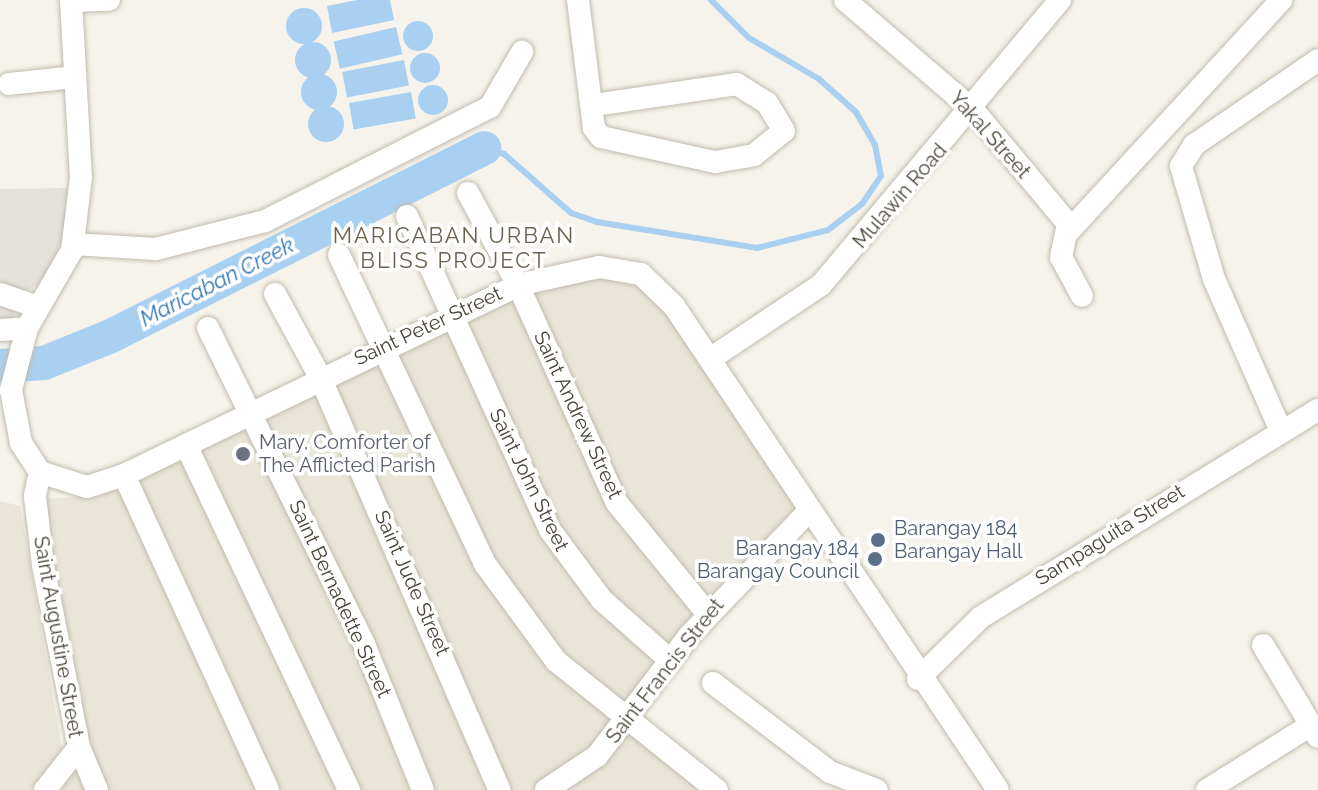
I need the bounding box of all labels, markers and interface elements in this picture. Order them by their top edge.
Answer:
street label: Yakal Street [944,86,1036,184]
street label: Mulawin Road [848,139,952,253]
district label: MARICABAN URBAN BLISS PROJECT [333,222,575,274]
water label: Maricaban Creek [136,232,298,332]
street label: Saint Peter Street [350,281,506,371]
street label: Saint Andrew Street [528,327,628,503]
street label: Saint John Street [484,405,574,555]
place label: Mary, Comforter of The Afflicted Parish [259,430,436,477]
marker: Mary, Comforter of The Afflicted Parish [234,445,252,463]
street label: Sampaguita Street [1031,479,1189,591]
street label: Saint Bernadette Street [284,497,396,701]
street label: Saint Jude Street [369,506,455,660]
place label: Barangay 184 Barangay Hall [894,516,1023,563]
marker: Barangay 184 Barangay Hall [869,531,887,549]
street label: Saint Augustine Street [28,534,88,740]
place label: Barangay 184 Barangay Council [696,536,859,583]
marker: Barangay 184 Barangay Council [866,550,884,568]
street label: Saint Francis Street [601,594,729,748]

